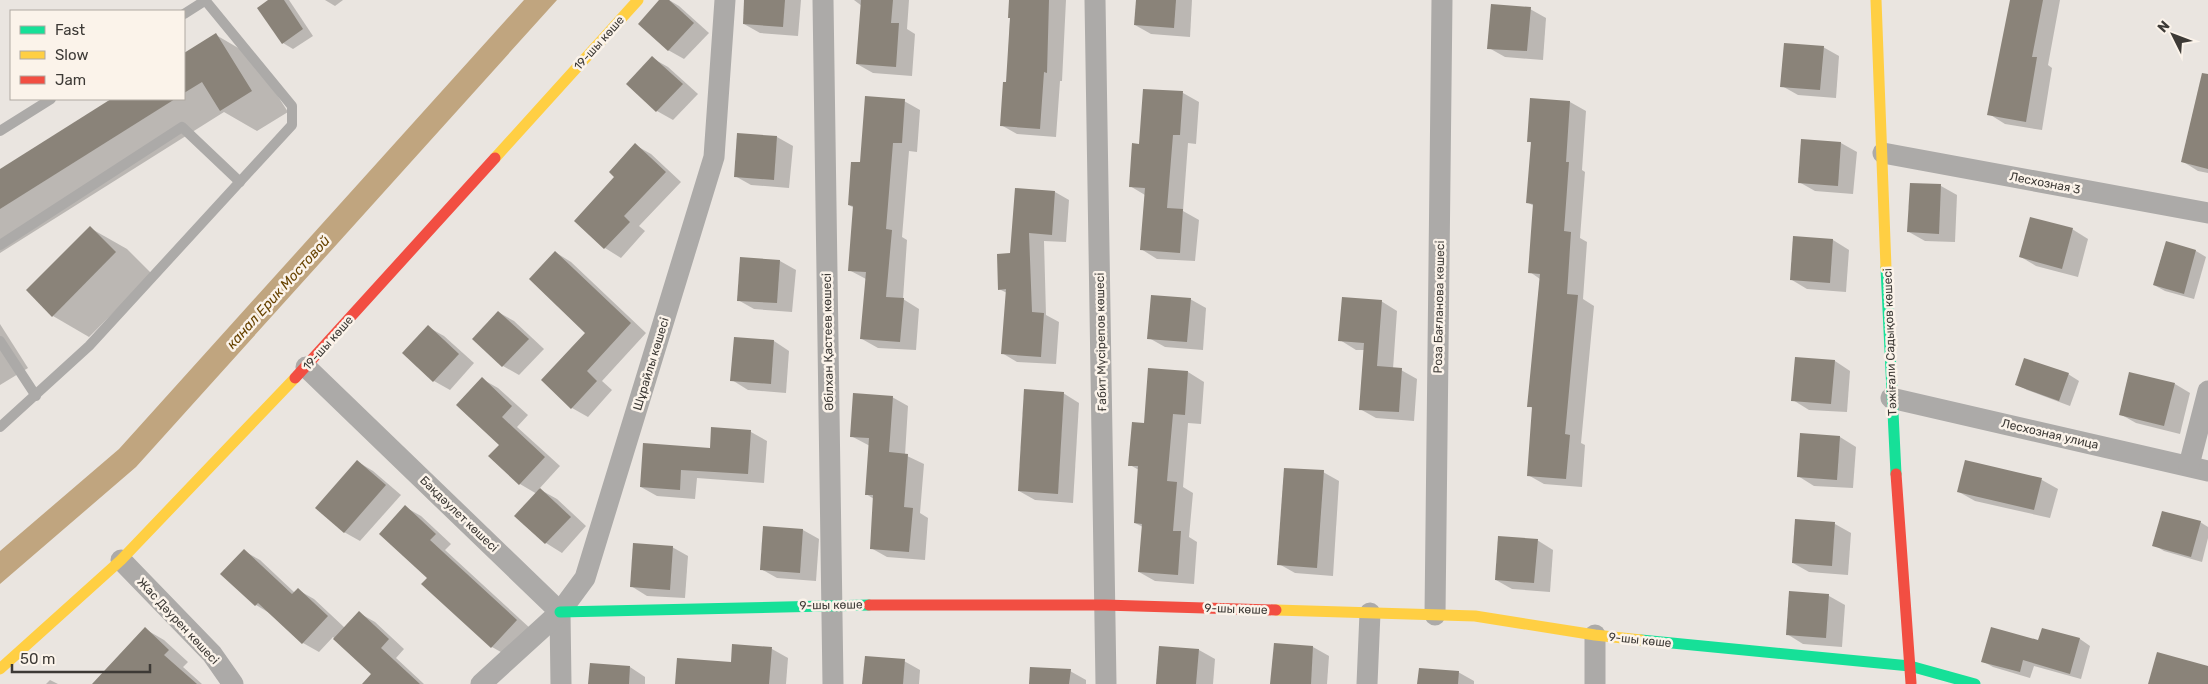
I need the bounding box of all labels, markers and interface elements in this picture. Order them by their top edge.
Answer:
legend [10,10,185,100]
north arrow [2148,10,2198,60]
street label: 19-шы көше [571,13,627,73]
text: N [2154,17,2173,36]
text: Fast [55,21,85,39]
text: Slow [55,46,88,64]
text: Jam [55,71,86,89]
street label: Лесхозная 3 [2008,169,2082,197]
water label: канал Ерик Мостовой [223,232,334,352]
street label: Роза Бағланова көшесi [1431,240,1447,374]
street label: Тәжіғали Садықов көшесі [1880,268,1900,416]
street label: Әбілхан Қастеев көшесi [820,273,836,411]
street label: Ғабит Мүсірепов көшесi [1093,273,1109,411]
street label: 19-шы көше [300,313,356,373]
street label: Шұрайлы көшесі [630,316,672,412]
street label: Лесхозная улица [2000,416,2100,452]
street label: Бақдәулет көшесi [417,473,501,555]
street label: Жас Дәурен көшесі [134,575,222,667]
street label: 9-шы көше [799,597,863,613]
street label: 9-шы көше [1204,601,1268,617]
street label: 9-шы көше [1608,630,1672,650]
scale bar [12,642,150,674]
text: 50 m [20,650,55,668]

